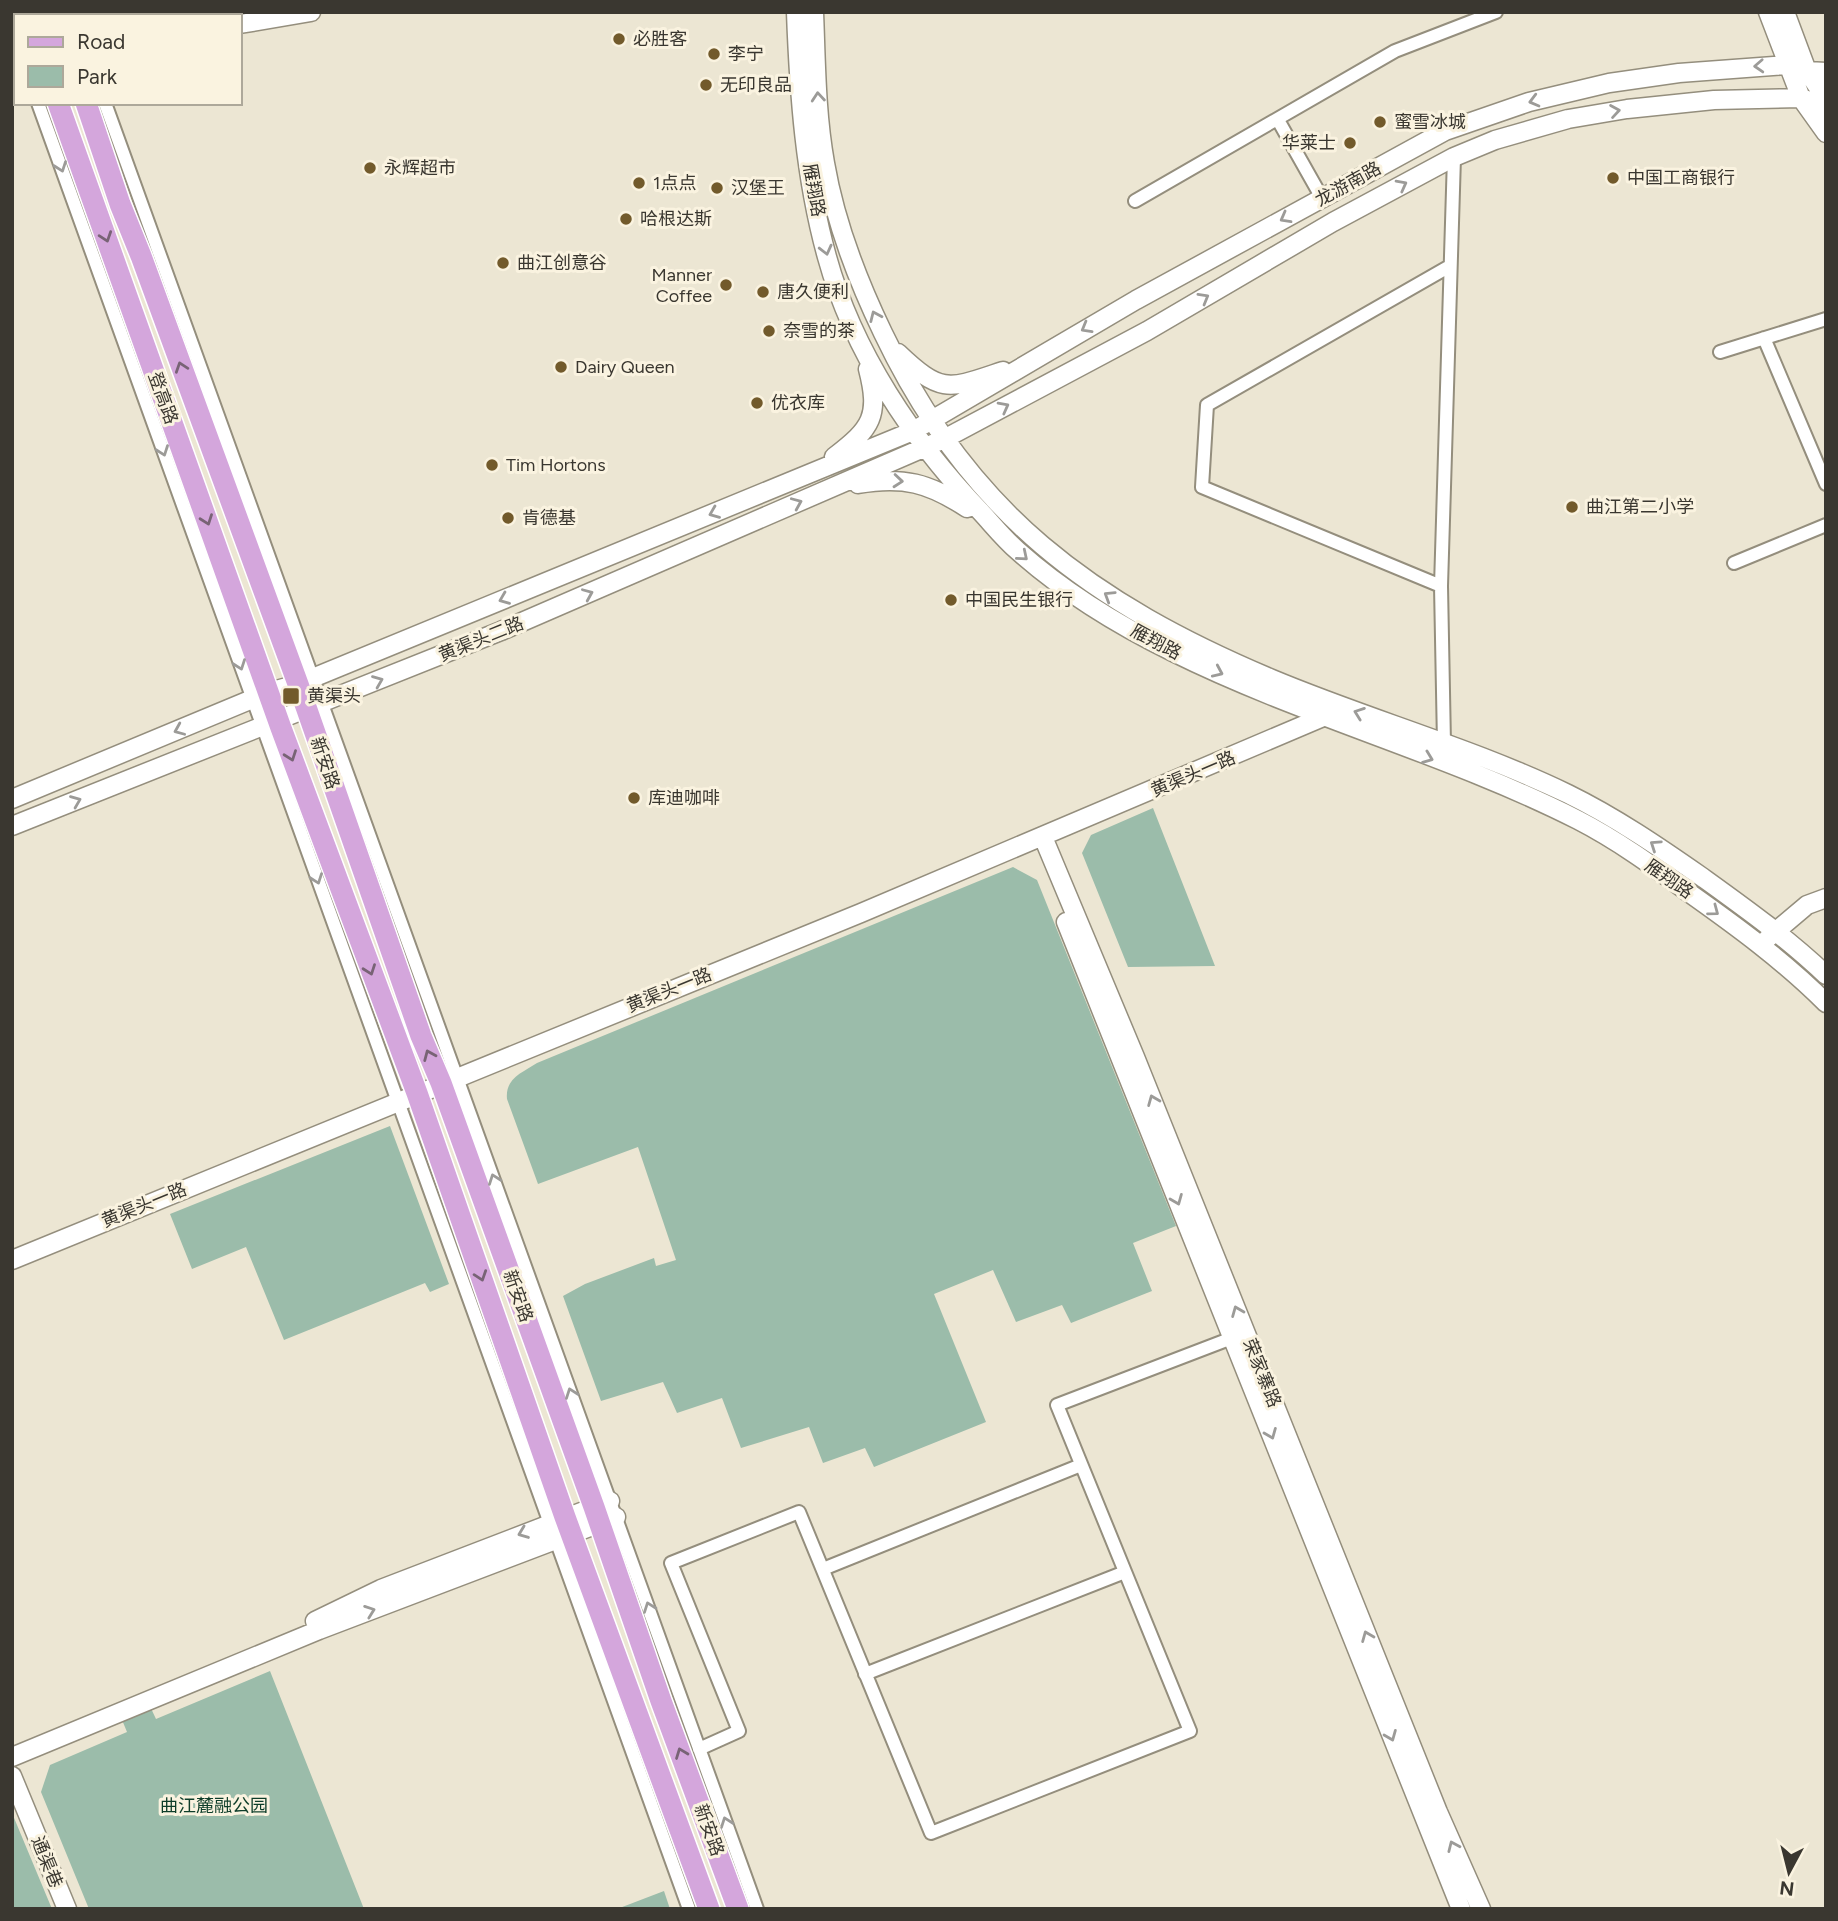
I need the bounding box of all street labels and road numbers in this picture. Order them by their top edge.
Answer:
street label: 龙游南路 [1311,157,1385,211]
street label: 雁翔路 [798,162,830,218]
street label: 登高路 [143,369,183,427]
street label: 黄渠头二路 [435,612,527,666]
street label: 雁翔路 [1127,620,1185,664]
street label: 新安路 [306,734,344,792]
street label: 黄渠头一路 [1147,746,1239,802]
street label: 雁翔路 [1641,855,1697,903]
street label: 黄渠头一路 [623,963,715,1017]
street label: 黄渠头一路 [98,1178,190,1232]
street label: 新安路 [498,1267,538,1325]
street label: 荣家寨路 [1238,1336,1286,1410]
street label: 新安路 [689,1801,729,1859]
street label: 通渠巷 [27,1833,67,1891]

